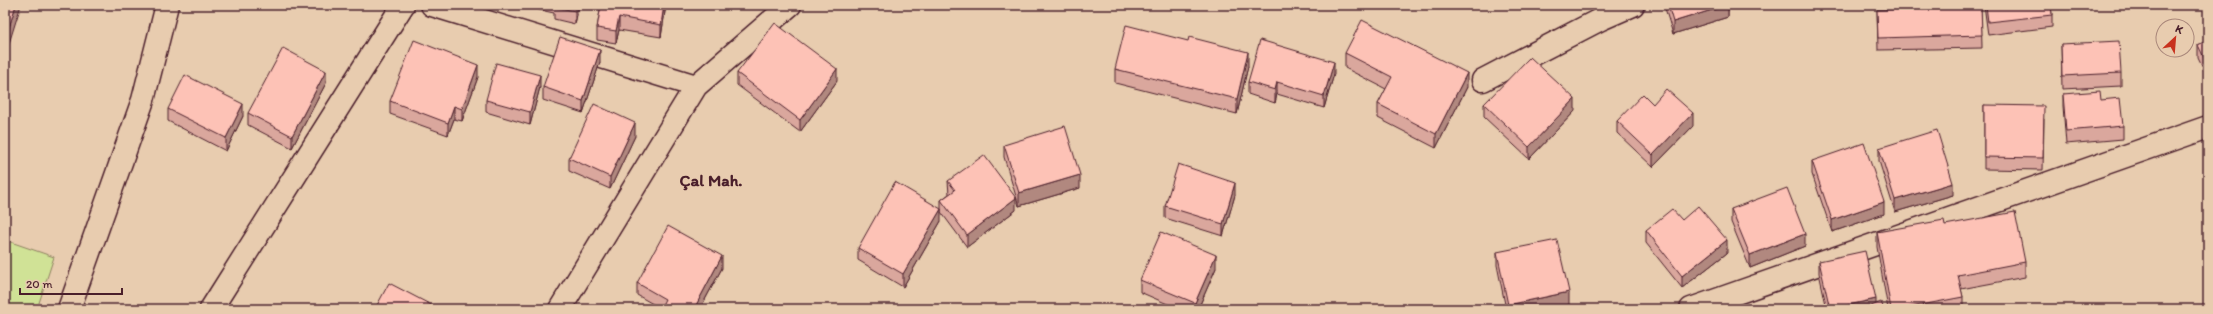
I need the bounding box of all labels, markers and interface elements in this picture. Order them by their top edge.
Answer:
north arrow [2155,18,2195,58]
text: K [2173,22,2186,37]
district label: Çal Mah. [679,170,743,191]
scale bar [20,270,122,296]
text: 20 m [26,277,53,291]

